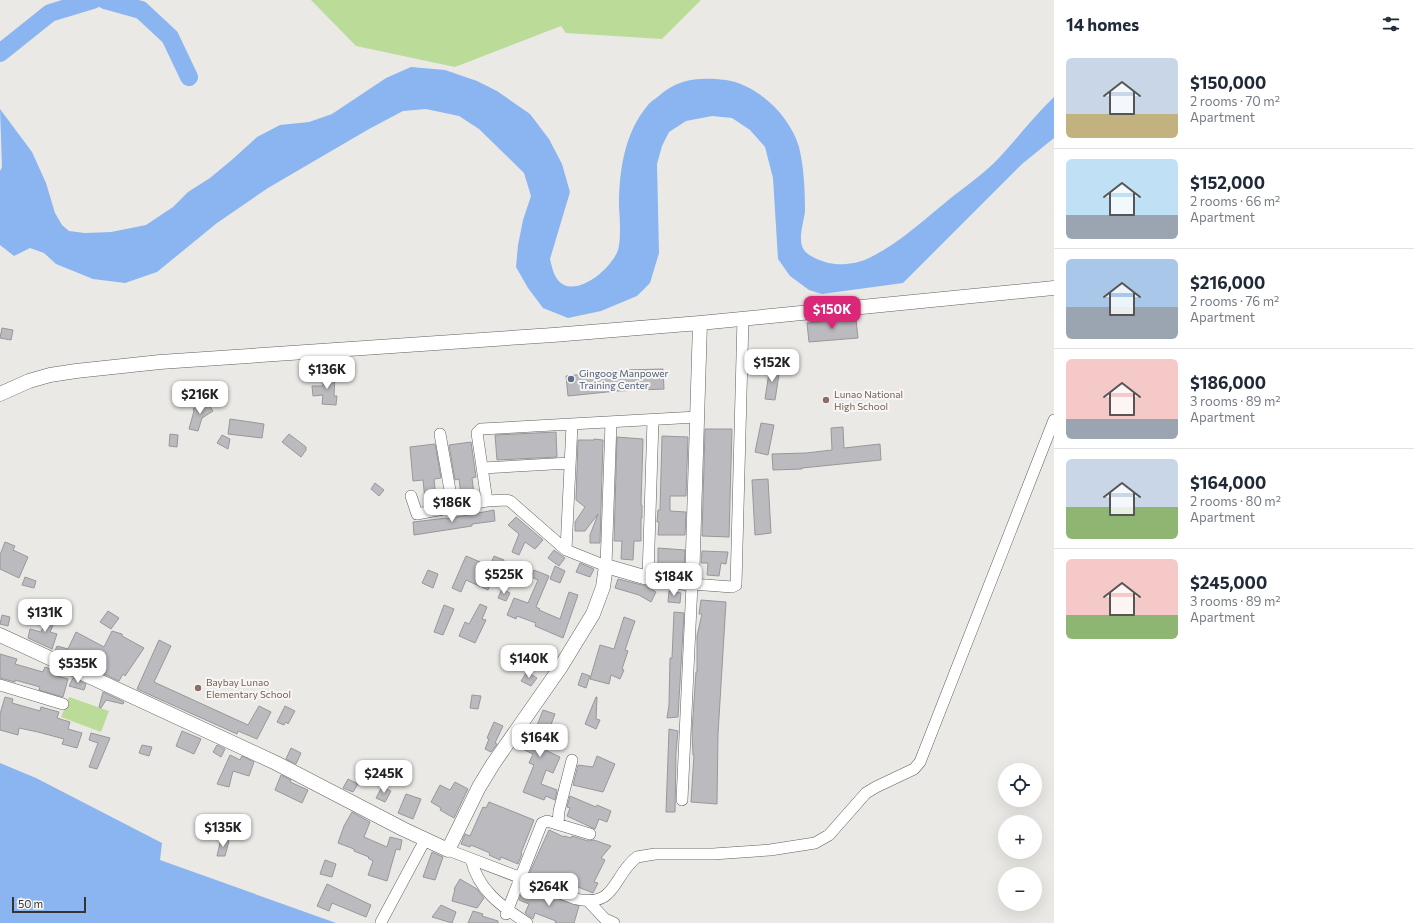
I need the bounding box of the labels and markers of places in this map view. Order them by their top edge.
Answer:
pin: $150K [804,296,860,330]
pin: $152K [744,349,800,383]
pin: $136K [299,356,355,390]
place label: Gingoog Manpower Training Center [579,367,668,391]
marker: Gingoog Manpower Training Center [566,374,576,384]
pin: $216K [172,381,228,415]
place label: Lunao National High School [834,388,903,412]
marker: Lunao National High School [821,395,831,405]
pin: $186K [424,489,480,523]
pin: $525K [476,561,532,595]
pin: $184K [646,563,702,597]
pin: $131K [17,599,73,633]
pin: $140K [501,645,557,679]
pin: $535K [50,650,106,684]
place label: Baybay Lunao Elementary School [206,676,291,700]
marker: Baybay Lunao Elementary School [193,683,203,693]
pin: $164K [512,724,568,758]
pin: $245K [356,760,412,794]
pin: $135K [195,814,251,848]
pin: $264K [521,873,577,907]

